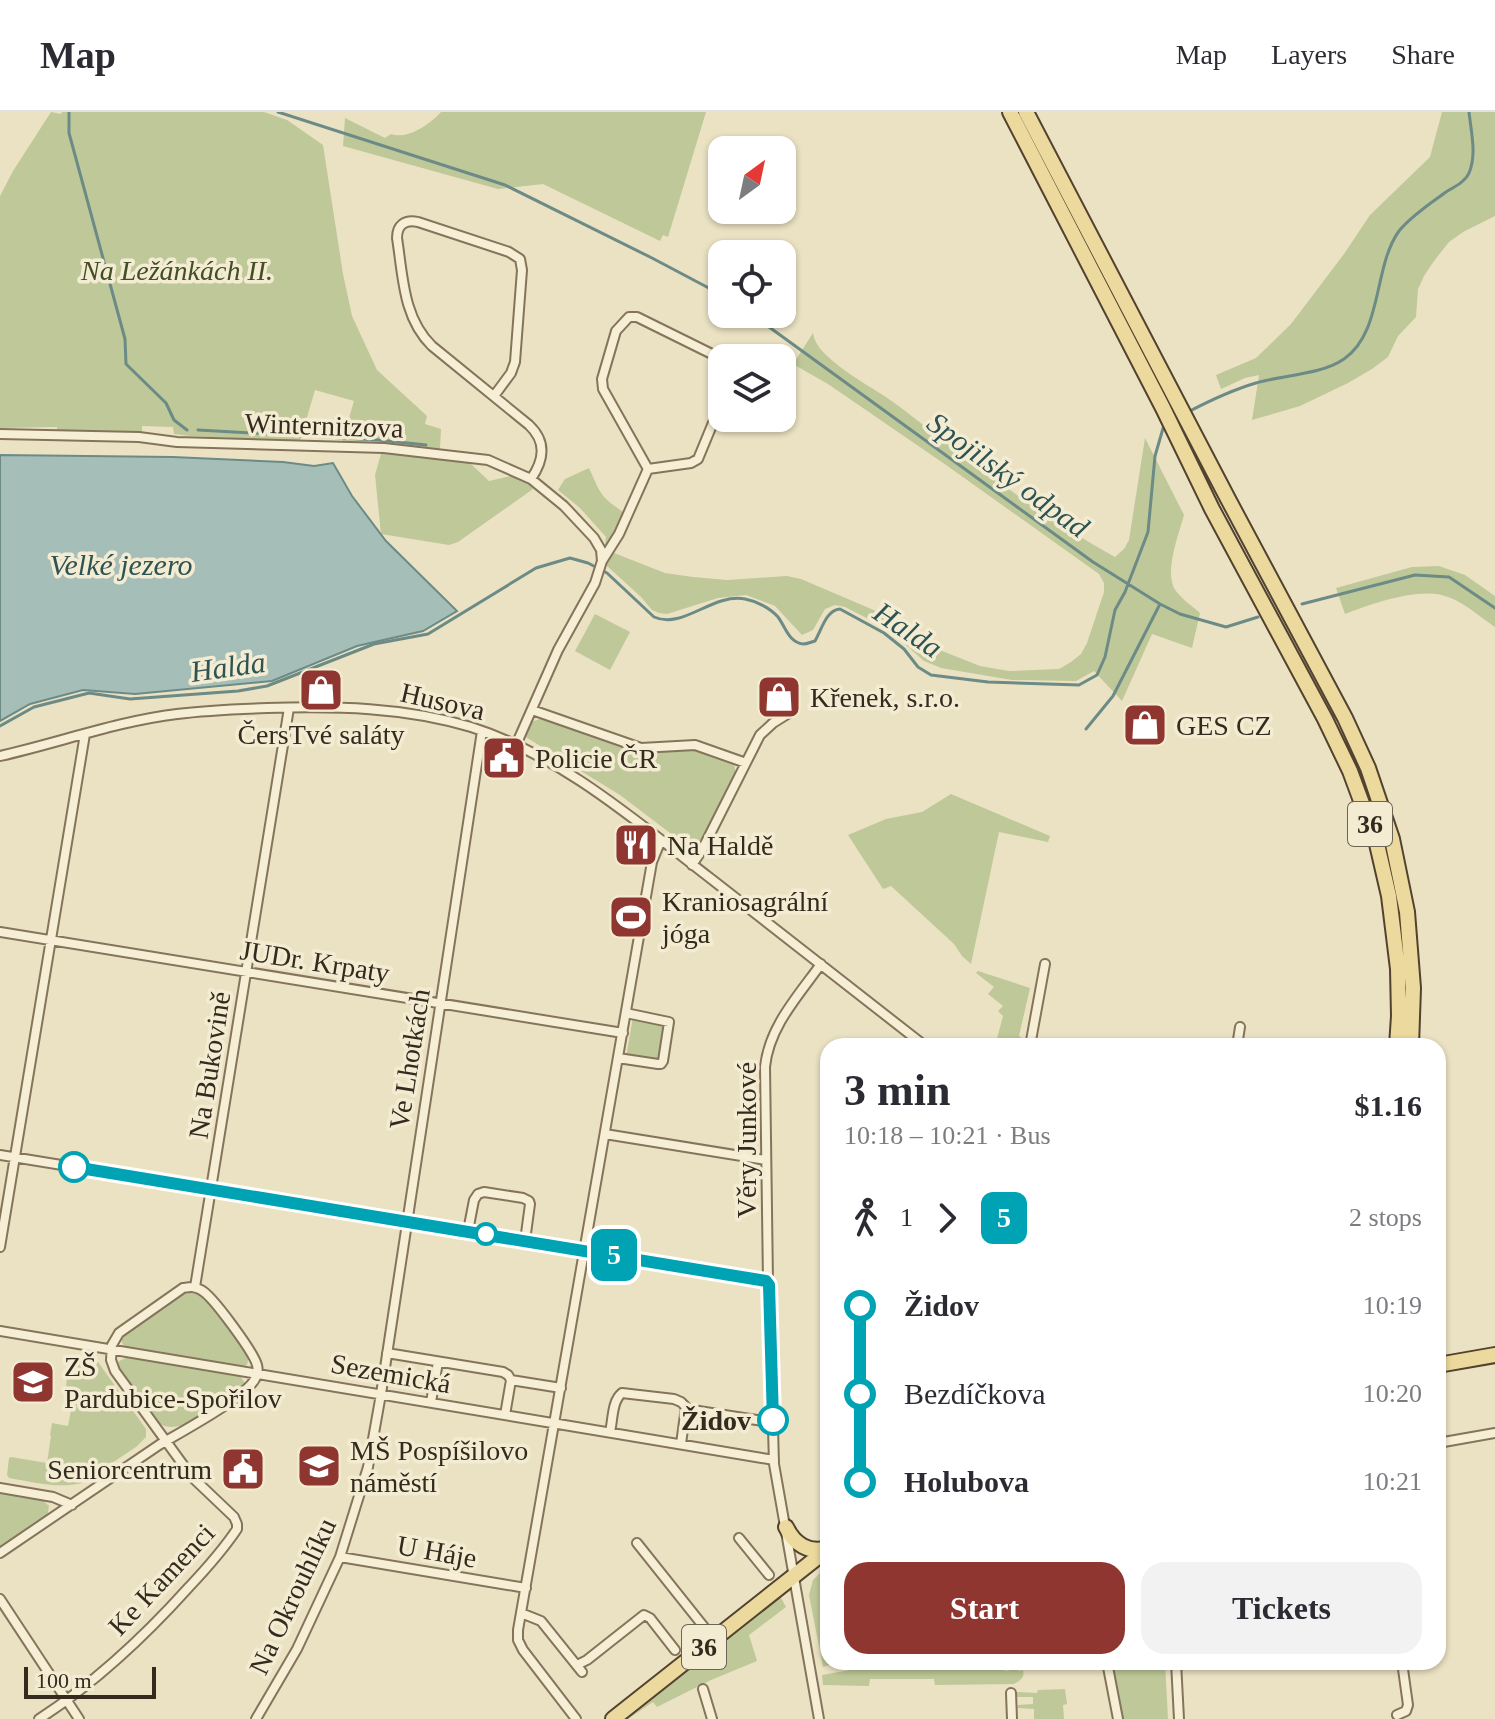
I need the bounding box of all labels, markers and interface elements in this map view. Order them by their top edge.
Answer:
text: Map [40,34,116,76]
text: Map [1176,39,1227,70]
text: Layers [1271,39,1347,70]
text: Share [1391,39,1455,70]
north arrow [708,136,796,224]
map controls [708,136,796,432]
button: locate [708,240,796,328]
park label: Na Ležánkách II. [80,255,273,286]
button: layers [708,344,796,432]
water label: Spojilský odpad [921,405,1096,545]
street label: Winternitzova [244,407,405,444]
water label: Velké jezero [50,548,192,581]
water label: Halda [867,594,949,664]
water label: Halda [188,645,267,688]
shop icon: ČersTvé saláty [297,666,345,714]
shop icon: Křenek, s.r.o. [755,673,803,721]
street label: Husova [398,677,489,726]
place label: Křenek, s.r.o. [810,682,960,713]
shop icon: GES CZ [1121,701,1169,749]
place label: GES CZ [1176,710,1272,741]
place label: ČersTvé saláty [237,719,405,750]
public building icon: Policie ČR [480,734,528,782]
place label: Policie ČR [535,743,657,774]
road number: 36 [1348,802,1392,846]
restaurant icon: Na Haldě [612,821,660,869]
place label: Na Haldě [667,830,774,861]
place label: Kraniosagrální jóga [661,886,829,949]
sports icon: Kraniosagrální jóga [607,893,655,941]
street label: JUDr. Krpaty [238,934,392,989]
street label: Ve Lhotkách [383,986,436,1132]
street label: Na Bukovině [183,989,236,1141]
street label: Věry Junkové [731,1062,762,1218]
text: 3 min [844,1066,950,1115]
text: $1.16 [1355,1089,1422,1122]
text: 10:18 – 10:21 · Bus [844,1121,1051,1150]
unlabelled marker [59,1152,89,1182]
icon: walk [844,1196,888,1240]
icon: forward [925,1196,969,1240]
text: 5 [997,1202,1011,1233]
text: 1 [900,1203,913,1232]
text: 2 stops [1349,1203,1422,1232]
unlabelled marker [475,1223,497,1245]
line badge: 5 [588,1229,640,1281]
text: 5 [607,1239,621,1270]
text: Židov [904,1289,979,1322]
text: 10:19 [1363,1291,1422,1320]
street label: Sezemická [329,1348,454,1399]
place label: ZŠ Pardubice-Spořilov [64,1351,282,1414]
school or university icon: ZŠ Pardubice-Spořilov [9,1358,57,1406]
text: Bezdíčkova [904,1377,1046,1410]
text: 10:20 [1363,1379,1422,1408]
place label: Židov [681,1405,751,1436]
marker: Židov [758,1405,788,1435]
place label: MŠ Pospíšilovo náměstí [350,1435,528,1498]
school or university icon: MŠ Pospíšilovo náměstí [295,1442,343,1490]
public building icon: Seniorcentrum [219,1445,267,1493]
place label: Seniorcentrum [47,1454,212,1485]
text: Holubova [904,1465,1029,1498]
text: 10:21 [1363,1467,1422,1496]
street label: Na Okrouhlíku [243,1513,342,1679]
street label: Ke Kamenci [102,1517,221,1641]
street label: U Háje [395,1529,479,1574]
button: Start [844,1562,1125,1654]
button: Tickets [1141,1562,1422,1654]
road number: 36 [682,1625,726,1669]
scale bar [24,1663,156,1699]
text: 100 m [36,1668,92,1693]

